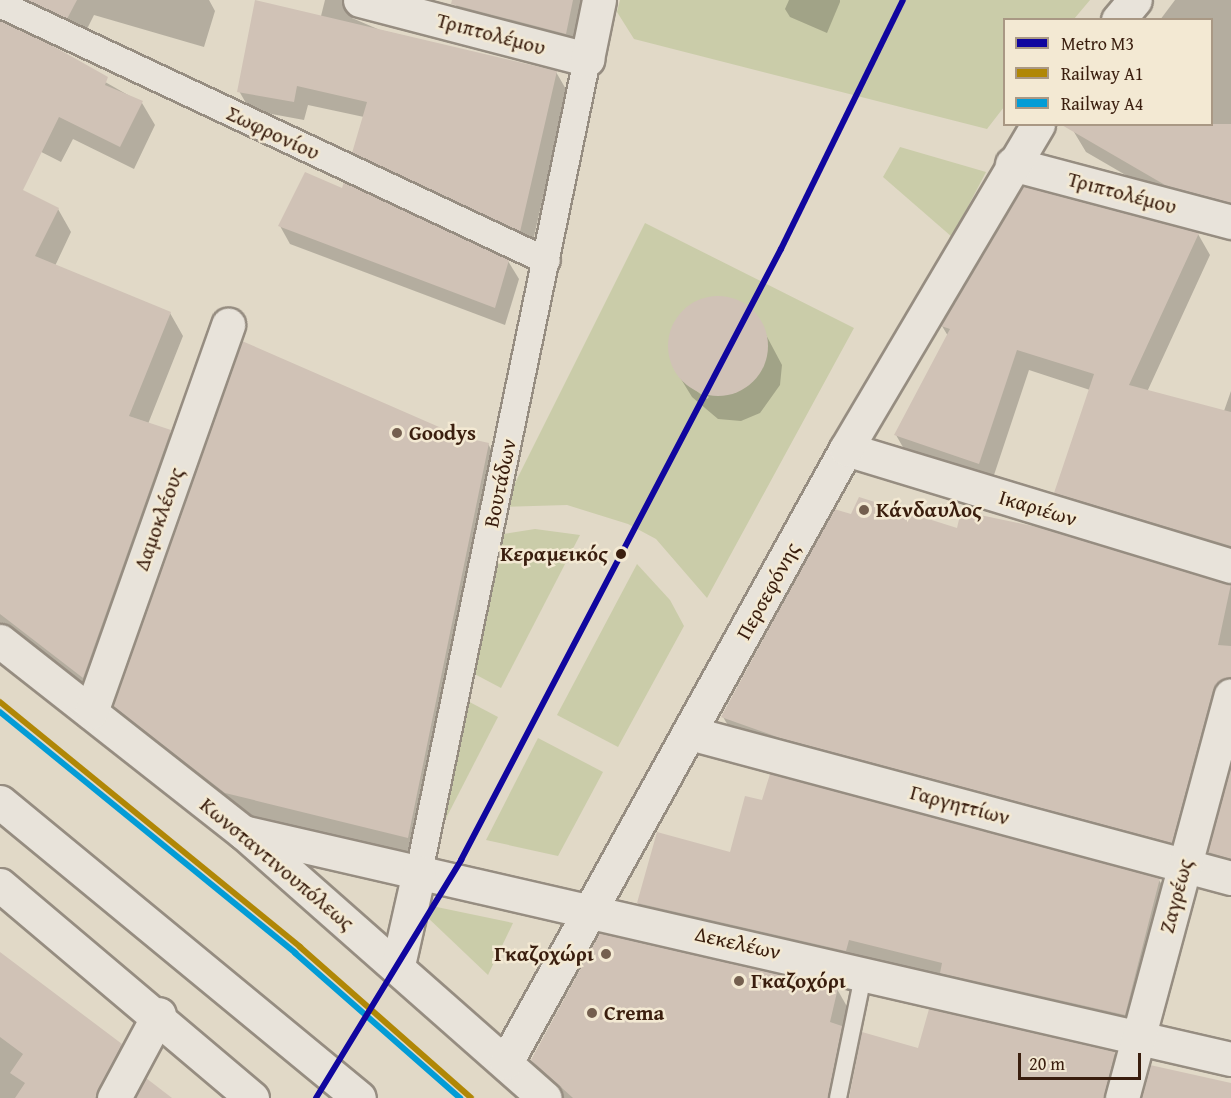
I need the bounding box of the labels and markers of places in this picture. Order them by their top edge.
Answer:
place label: Goodys [409,420,476,446]
marker: Goodys [390,426,404,440]
place label: Κάνδαυλος [876,497,982,523]
marker: Κάνδαυλος [857,503,871,517]
place label: Κεραμεικός [500,541,608,567]
marker: Κεραμεικός [612,545,630,563]
place label: Γκαζοχώρι [494,941,594,967]
marker: Γκαζοχώρι [599,947,613,961]
place label: Γκαζοχόρι [751,968,846,994]
marker: Γκαζοχόρι [732,974,746,988]
place label: Crema [604,1000,664,1026]
marker: Crema [585,1006,599,1020]

